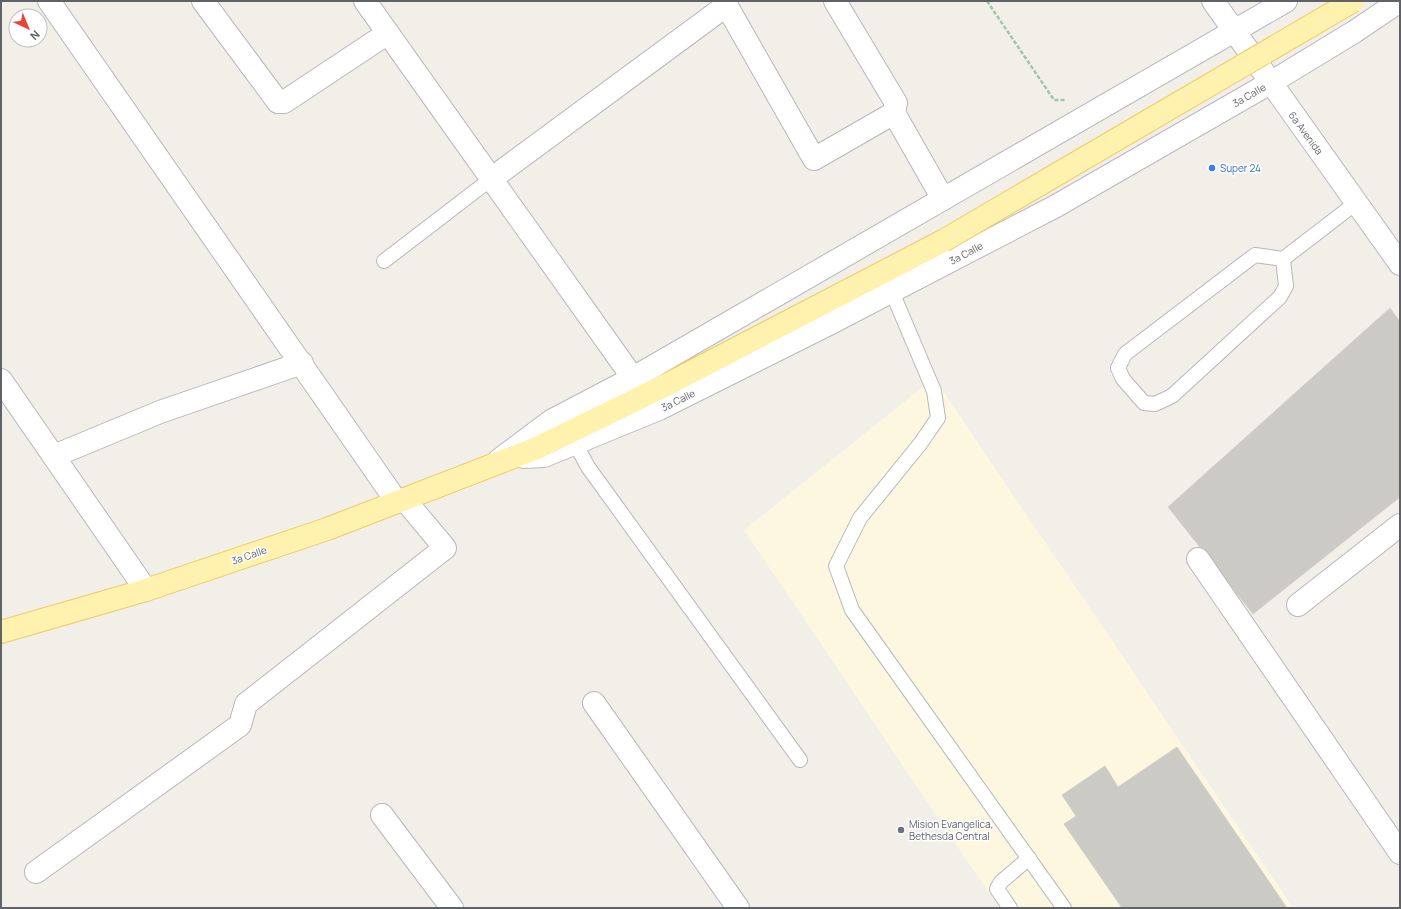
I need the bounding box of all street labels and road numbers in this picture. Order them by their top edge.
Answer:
street label: 3a Calle [1230,80,1268,110]
street label: 6a Avenida [1286,109,1326,157]
street label: 3a Calle [947,238,985,268]
street label: 3a Calle [659,386,698,414]
street label: 3a Calle [230,542,269,568]

